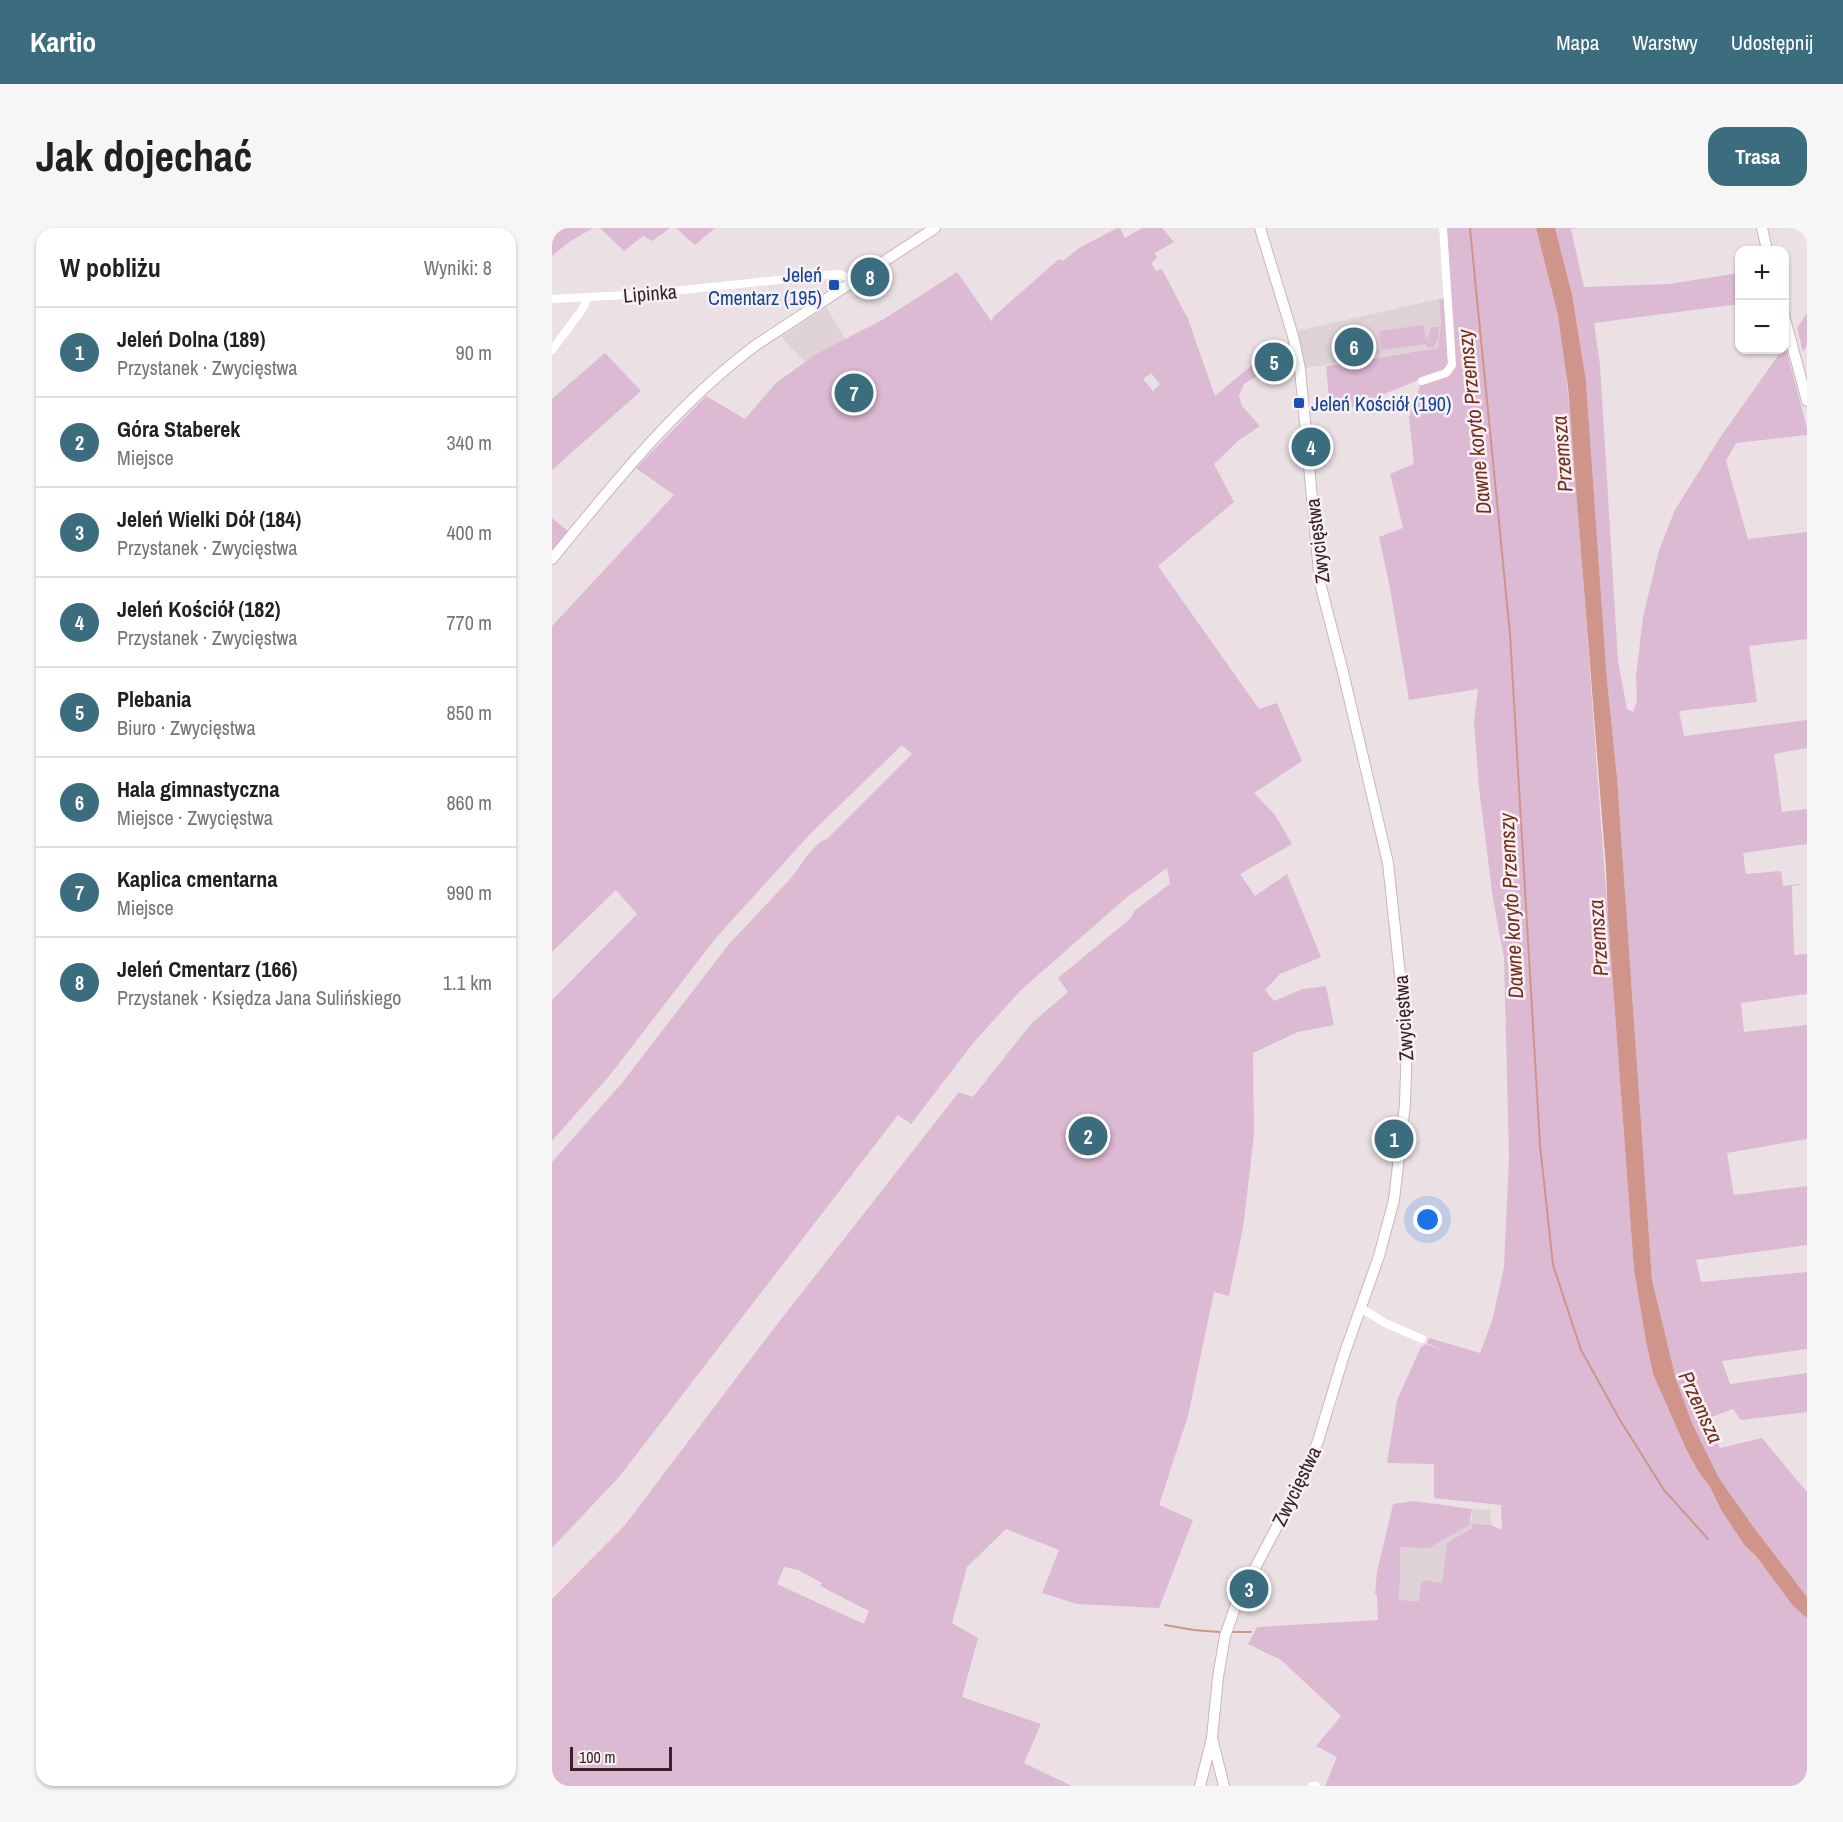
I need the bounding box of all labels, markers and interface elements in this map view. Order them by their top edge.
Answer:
text: Kartio [30,23,96,61]
text: Mapa [1556,28,1599,57]
text: Warstwy [1632,28,1698,57]
text: Udostępnij [1731,28,1813,57]
button: Trasa [1708,127,1807,186]
text: Jak dojechać [36,128,252,184]
map controls [1735,246,1789,354]
button: + [1735,246,1789,300]
text: W pobliżu [60,250,161,285]
text: Wyniki: 8 [424,254,492,281]
pin: 8 [850,254,890,300]
place label: Jeleń Cmentarz (195) [708,261,822,311]
street label: Lipinka [622,277,678,309]
marker: Jeleń Cmentarz (195) [827,278,841,292]
button: − [1735,300,1789,354]
text: Jeleń Dolna (189) [117,324,265,354]
pin: 6 [1334,324,1374,370]
water label: Dawne koryto Przemszy [1450,327,1498,516]
text: 1 [75,339,84,366]
text: 90 m [456,339,492,366]
pin: 5 [1254,340,1294,384]
text: Przystanek · Zwycięstwa [117,354,297,381]
pin: 7 [834,370,874,416]
place label: Jeleń Kościół (190) [1311,390,1451,417]
marker: Jeleń Kościół (190) [1292,396,1306,410]
text: Góra Staberek [117,414,240,444]
water label: Przemsza [1544,415,1580,493]
pin: 4 [1292,424,1330,470]
text: 2 [75,429,84,456]
text: 340 m [446,429,492,456]
text: Miejsce [117,444,174,471]
street label: Zwycięstwa [1298,497,1336,585]
text: Jeleń Wielki Dół (184) [117,504,301,534]
text: 3 [75,519,84,546]
text: 400 m [446,519,492,546]
text: Przystanek · Zwycięstwa [117,534,297,561]
text: Jeleń Kościół (182) [117,594,280,624]
text: 4 [75,609,84,636]
text: 770 m [446,609,492,636]
text: Przystanek · Zwycięstwa [117,624,297,651]
text: Plebania [117,684,191,714]
text: 5 [75,699,84,726]
text: 850 m [446,699,492,726]
text: Biuro · Zwycięstwa [117,714,256,741]
text: Hala gimnastyczna [117,774,279,804]
text: 6 [75,789,84,816]
text: 860 m [446,789,492,816]
text: Miejsce · Zwycięstwa [117,804,273,831]
water label: Dawne koryto Przemszy [1492,811,1530,999]
text: Kaplica cmentarna [117,864,277,894]
text: 7 [75,879,84,906]
text: 990 m [446,879,492,906]
text: Miejsce [117,894,174,921]
water label: Przemsza [1581,899,1615,977]
text: Jeleń Cmentarz (166) [117,954,297,984]
text: 8 [75,969,84,996]
text: 1.1 km [443,969,492,996]
street label: Zwycięstwa [1387,974,1419,1062]
text: Przystanek · Księdza Jana Sulińskiego [117,984,401,1011]
pin: 2 [1068,1114,1108,1158]
pin: 1 [1374,1116,1414,1162]
your location [1413,1205,1442,1234]
water label: Przemsza [1672,1366,1730,1448]
street label: Zwycięstwa [1265,1442,1327,1530]
pin: 3 [1230,1566,1268,1612]
scale bar [570,1744,672,1772]
text: 100 m [579,1746,615,1768]

